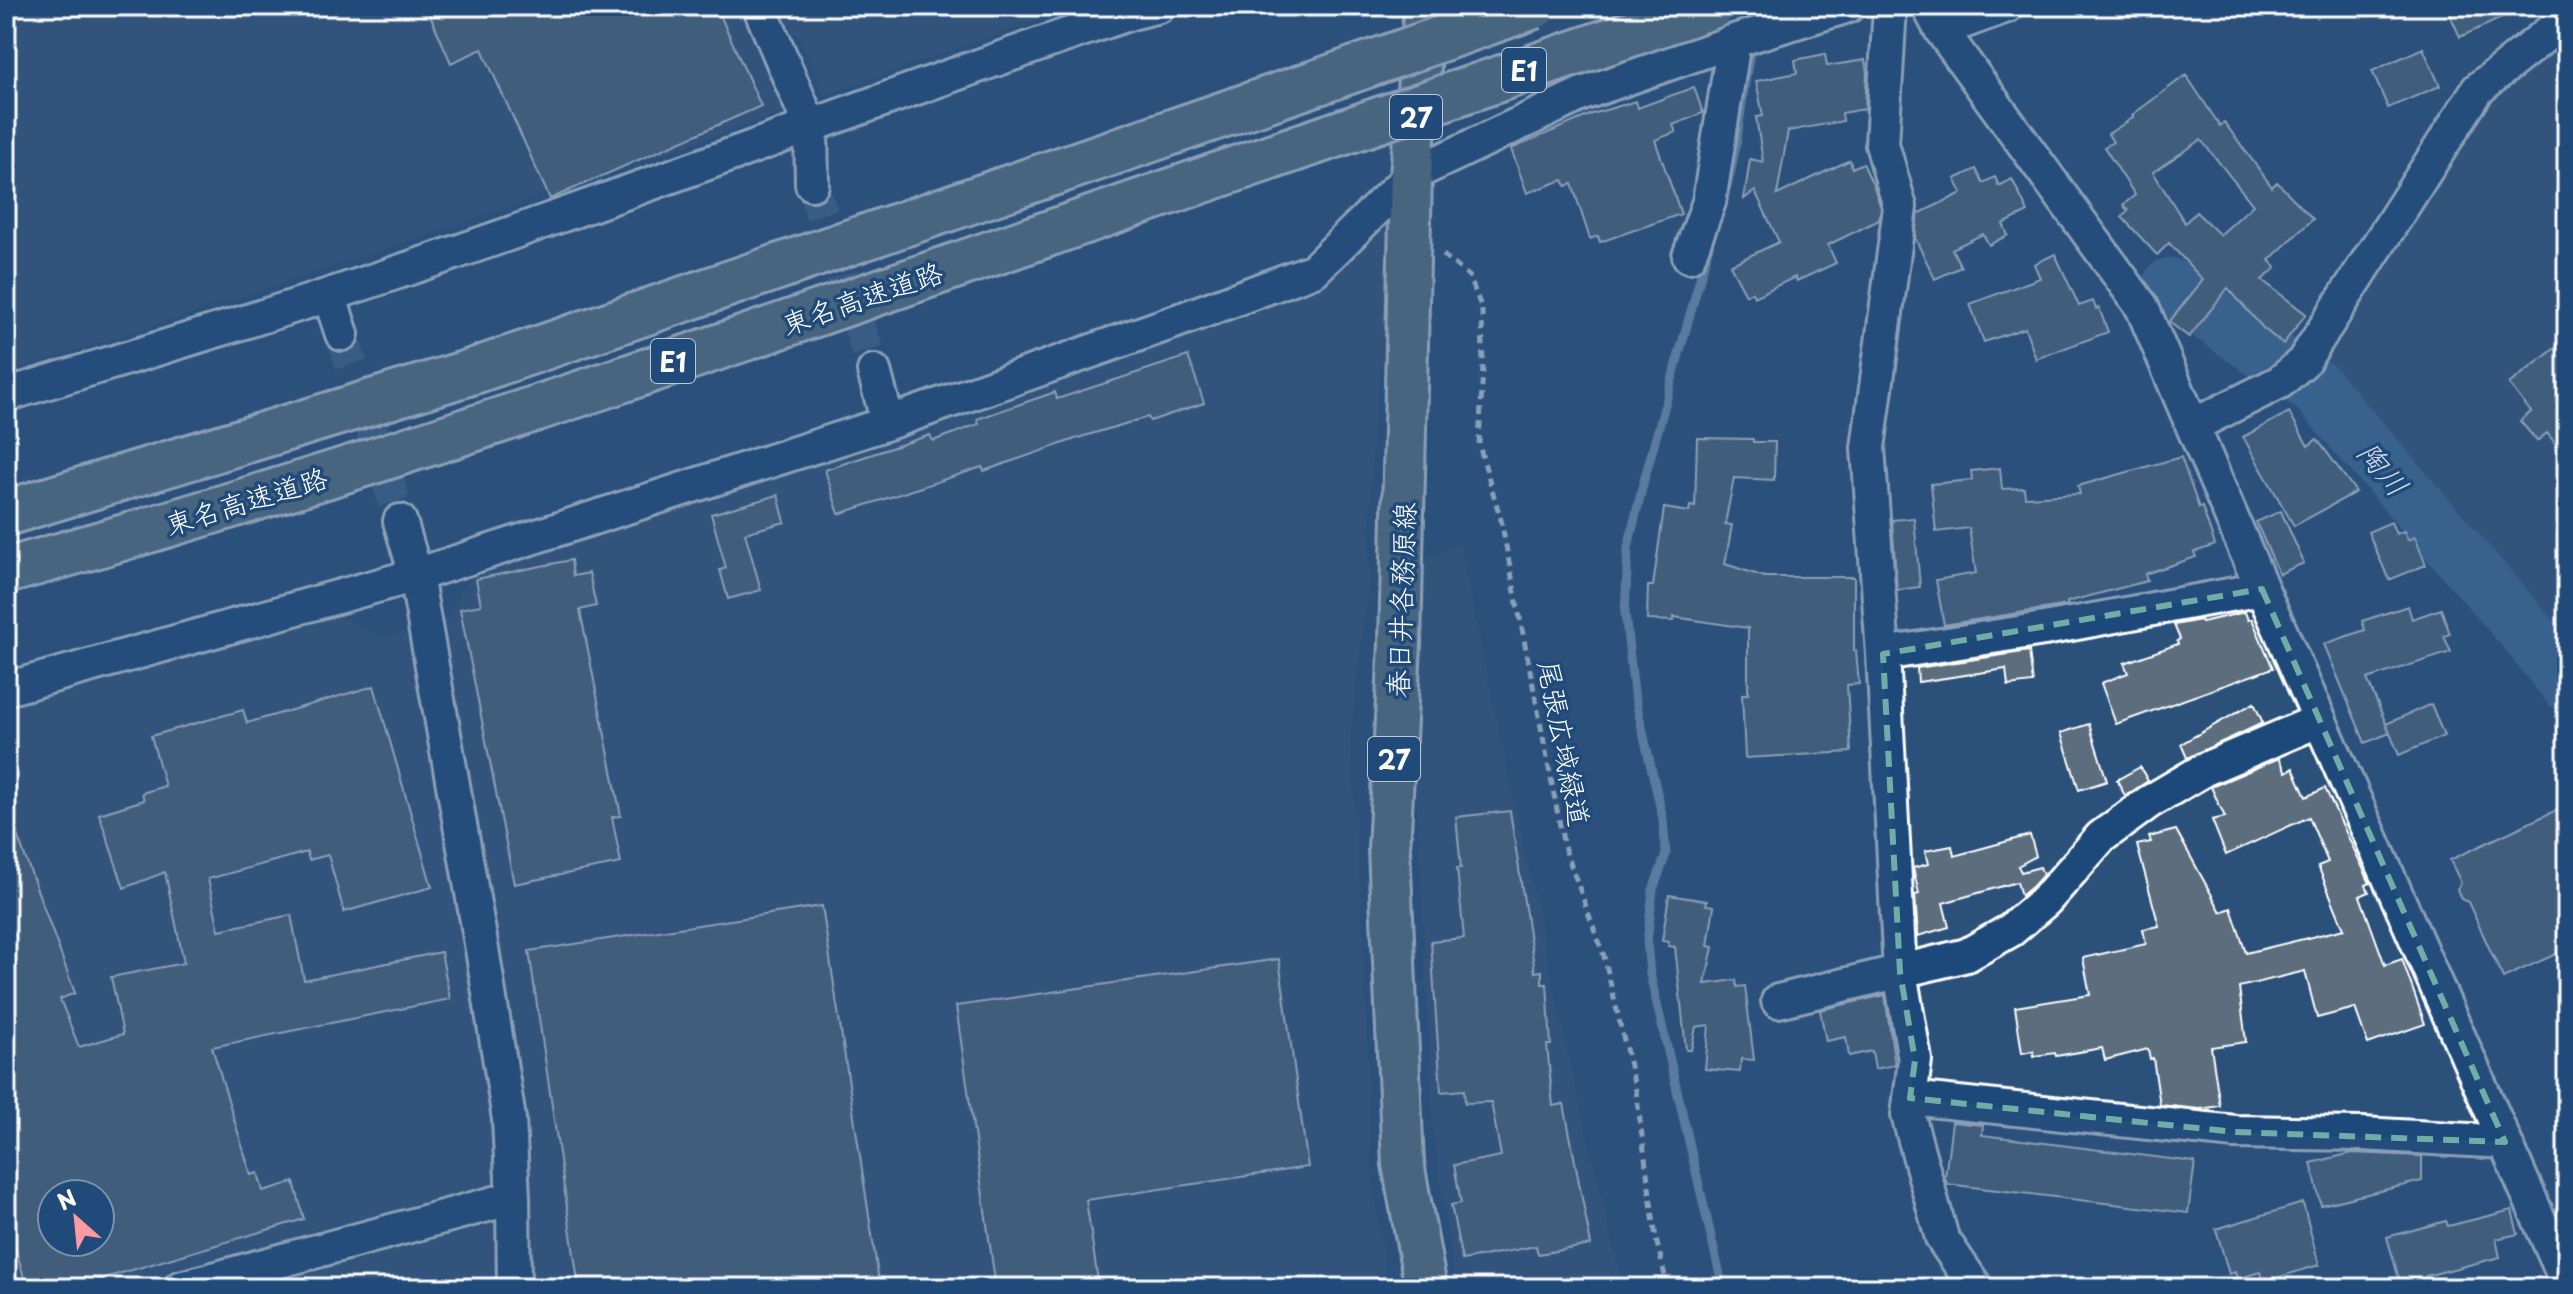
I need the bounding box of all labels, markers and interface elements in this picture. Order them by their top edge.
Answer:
road number: E1 [1502,48,1546,92]
road number: 27 [1390,95,1442,139]
street label: 東名高速道路 [776,249,948,345]
road number: E1 [651,339,695,383]
water label: 陶川 [2347,431,2421,505]
street label: 東名高速道路 [159,455,333,545]
street label: 春日井各務原線 [1375,501,1425,699]
street label: 尾張広域緑道 [1528,656,1602,830]
road number: 27 [1368,737,1420,781]
north arrow [36,1178,116,1258]
text: N [51,1180,81,1218]

